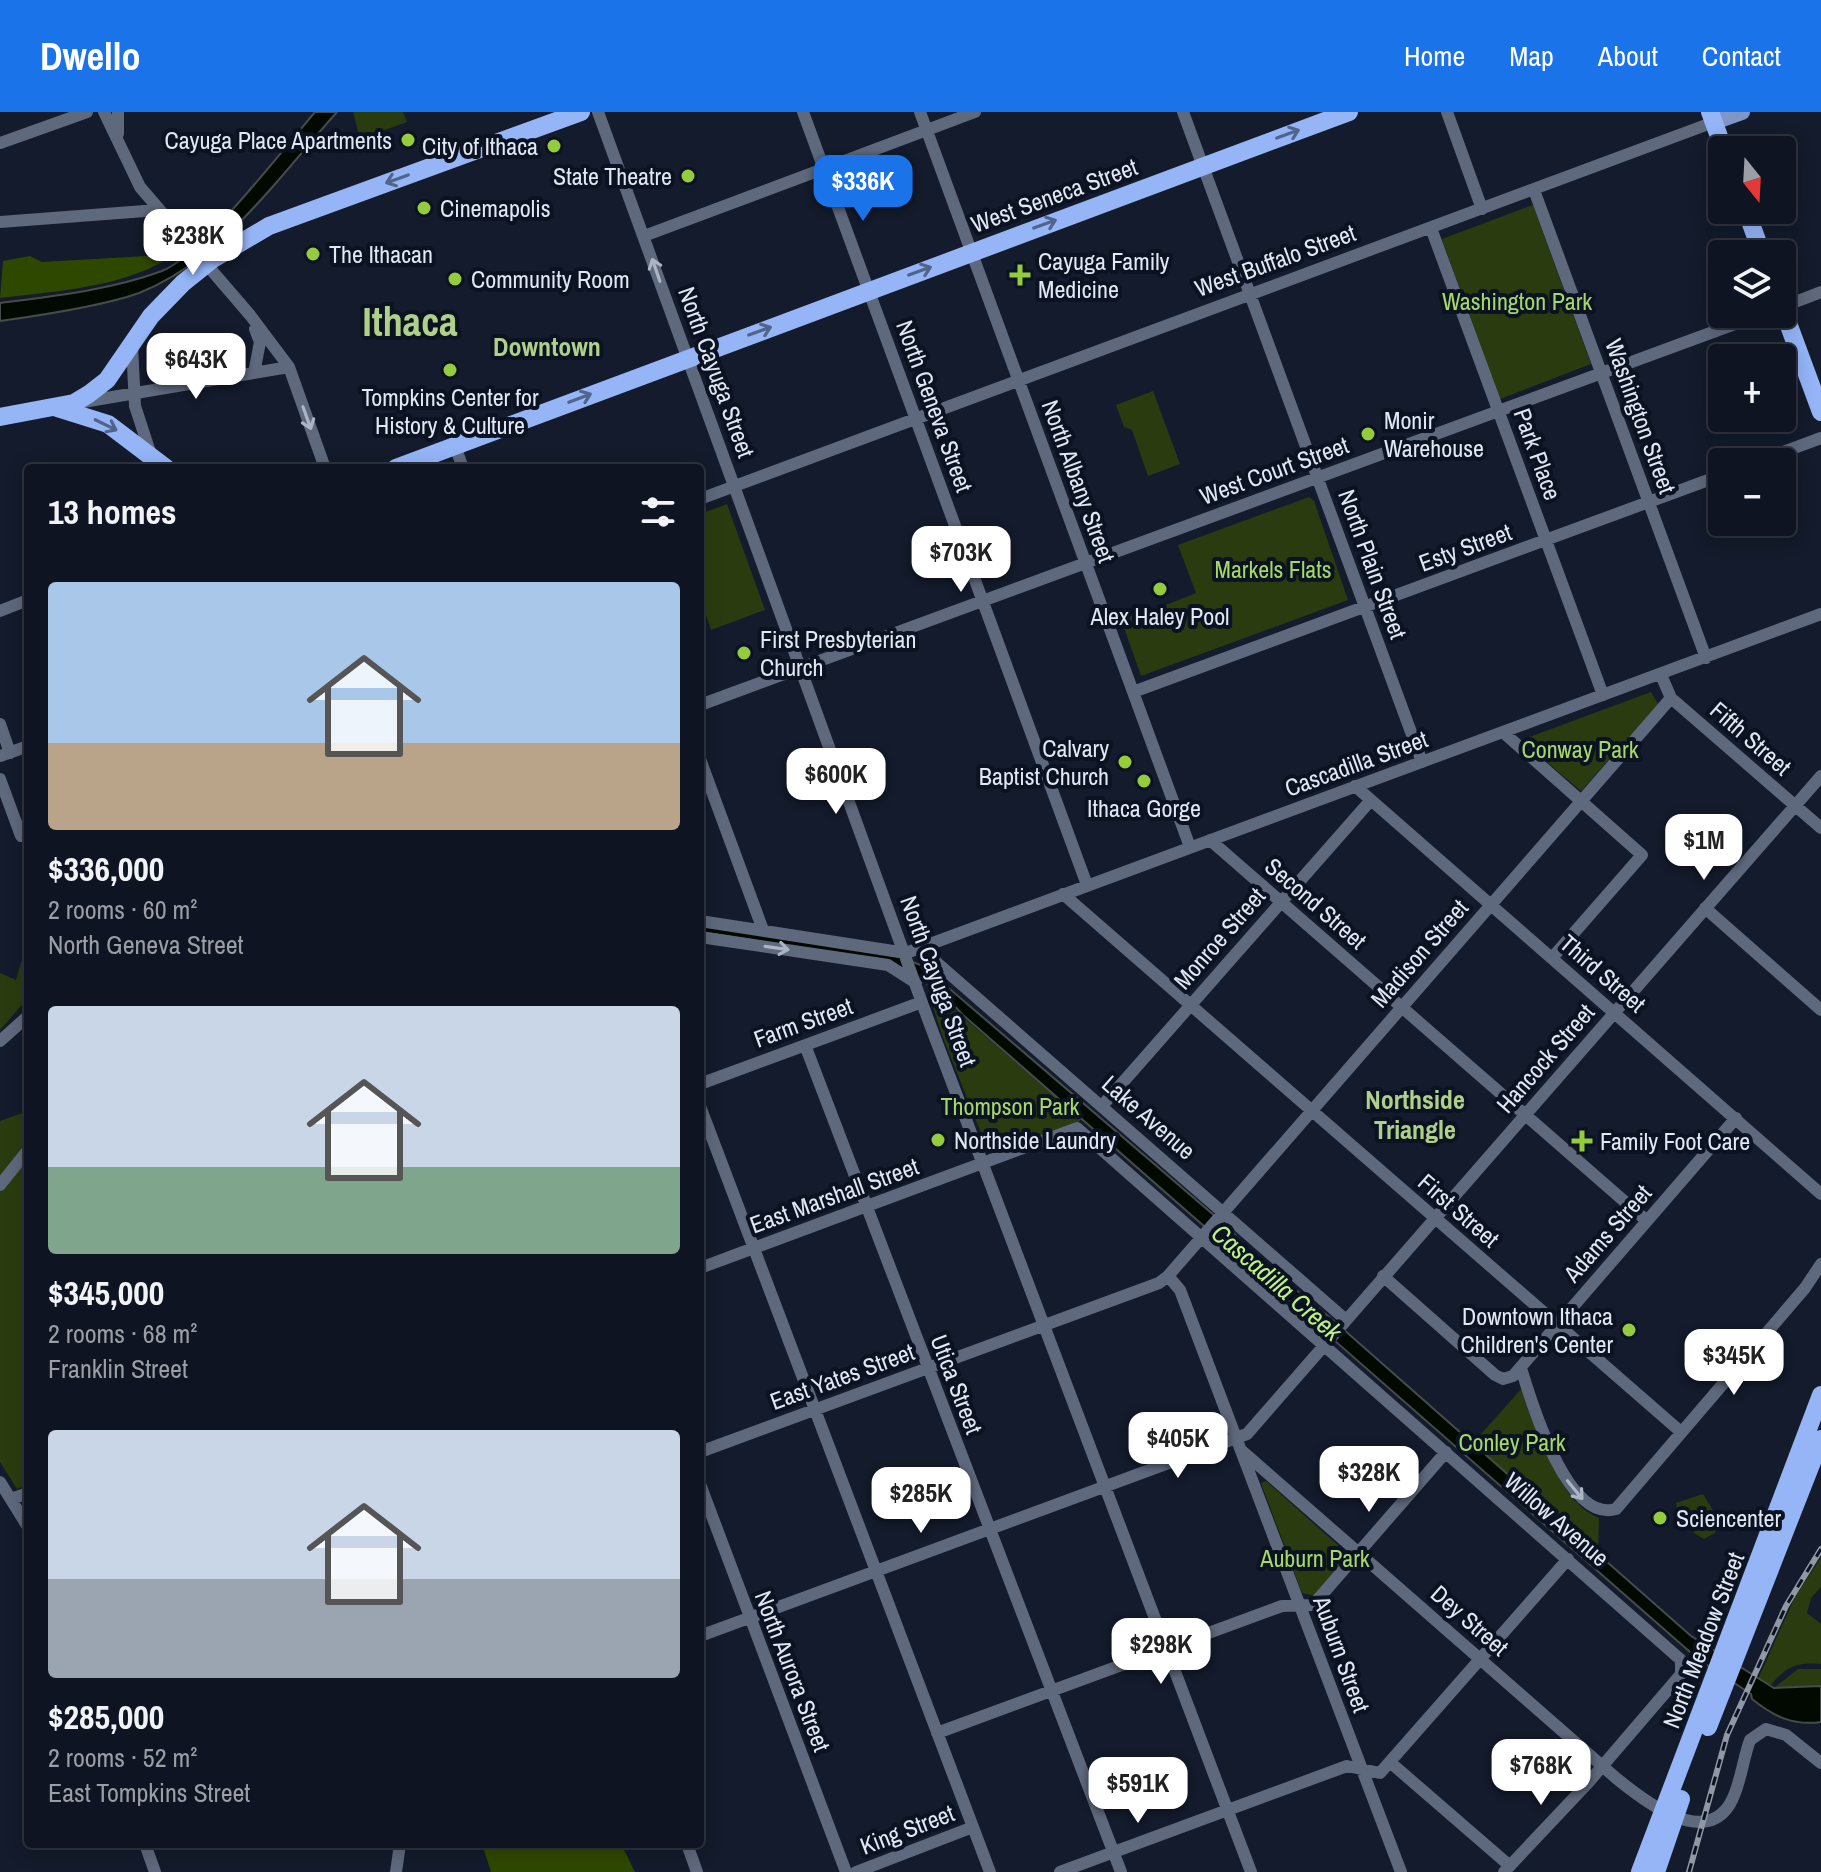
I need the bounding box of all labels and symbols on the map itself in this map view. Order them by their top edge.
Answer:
place label: Cayuga Place Apartments [164,124,392,156]
one-way arrow [1276,126,1300,140]
place label: City of Ithaca [422,130,538,162]
marker: Cayuga Place Apartments [399,131,417,149]
north arrow [1708,136,1796,224]
marker: City of Ithaca [545,137,563,155]
street label: West Seneca Street [966,150,1142,240]
pin: $336K [807,155,919,223]
place label: State Theatre [553,160,672,192]
marker: State Theatre [679,167,697,185]
one-way arrow [385,173,410,187]
place label: Cinemapolis [440,192,550,224]
marker: Cinemapolis [415,199,433,217]
pin: $238K [137,209,249,277]
one-way arrow [1032,216,1057,230]
street label: West Buffalo Street [1190,216,1360,304]
place label: The Ithacan [329,238,433,270]
marker: The Ithacan [304,245,322,263]
place label: Cayuga Family Medicine [1038,245,1170,305]
one-way arrow [648,258,663,283]
place label: Community Room [471,263,630,295]
one-way arrow [907,263,932,277]
marker: Cayuga Family Medicine [1009,264,1031,286]
marker: Community Room [446,270,464,288]
street label: North Cayuga Street [671,282,763,462]
park label: Washington Park [1442,285,1592,317]
district label: Ithaca [363,295,457,348]
street label: North Geneva Street [889,316,981,497]
one-way arrow [747,322,772,337]
district label: Downtown [493,329,601,364]
pin: $643K [140,333,252,401]
street label: Washington Street [1598,334,1684,498]
marker: Tompkins Center for History & Culture [441,361,459,379]
place label: Tompkins Center for History & Culture [361,381,539,441]
one-way arrow [568,390,592,404]
street label: North Albany Street [1035,395,1123,567]
place label: Monir Warehouse [1384,404,1484,464]
street label: Park Place [1507,404,1569,504]
one-way arrow [301,405,315,429]
one-way arrow [94,418,118,433]
marker: Monir Warehouse [1359,425,1377,443]
street label: West Court Street [1195,428,1353,512]
street label: North Plain Street [1331,485,1415,643]
street label: Esty Street [1414,515,1516,578]
pin: $703K [905,526,1017,594]
park label: Markels Flats [1215,553,1332,585]
marker: Alex Haley Pool [1151,580,1169,598]
place label: Alex Haley Pool [1090,600,1229,632]
place label: First Presbyterian Church [760,623,916,683]
marker: First Presbyterian Church [735,644,753,662]
street label: Fifth Street [1704,694,1799,782]
street label: Cascadilla Street [1280,722,1432,804]
place label: Calvary Baptist Church [979,732,1109,792]
park label: Conway Park [1521,733,1639,765]
pin: $600K [780,748,892,816]
marker: Calvary Baptist Church [1116,753,1134,771]
marker: Ithaca Gorge [1135,772,1153,790]
place label: Ithaca Gorge [1087,792,1201,824]
pin: $1M [1665,814,1743,882]
street label: Second Street [1258,850,1374,956]
street label: Monroe Street [1166,880,1272,996]
street label: North Cayuga Street [893,891,985,1071]
street label: Madison Street [1363,892,1475,1014]
street label: Third Street [1553,927,1653,1020]
one-way arrow [764,941,789,956]
street label: Farm Street [749,989,857,1055]
street label: Hancock Street [1489,996,1602,1119]
street label: Lake Avenue [1096,1068,1202,1166]
district label: Northside Triangle [1365,1082,1465,1147]
park label: Thompson Park [941,1090,1080,1122]
place label: Northside Laundry [954,1124,1116,1156]
place label: Family Foot Care [1600,1125,1750,1157]
marker: Family Foot Care [1571,1130,1593,1152]
marker: Northside Laundry [929,1131,947,1149]
street label: East Marshall Street [745,1149,923,1240]
street label: First Street [1412,1166,1507,1254]
street label: Adams Street [1555,1177,1659,1289]
water label: Cascadilla Creek [1204,1216,1351,1349]
place label: Downtown Ithaca Children's Center [1460,1300,1613,1360]
marker: Downtown Ithaca Children's Center [1620,1321,1638,1339]
pin: $345K [1678,1329,1790,1397]
street label: Utica Street [923,1330,991,1439]
street label: East Yates Street [765,1335,919,1417]
pin: $405K [1122,1412,1234,1480]
park label: Conley Park [1458,1426,1566,1458]
pin: $328K [1313,1446,1425,1514]
street label: Willow Avenue [1498,1465,1616,1573]
pin: $285K [865,1467,977,1535]
one-way arrow [1566,1479,1584,1500]
place label: Sciencenter [1676,1502,1781,1534]
marker: Sciencenter [1651,1509,1669,1527]
park label: Auburn Park [1259,1542,1370,1574]
street label: North Meadow Street [1655,1547,1751,1733]
street label: Dey Street [1424,1577,1516,1663]
street label: North Aurora Street [748,1586,839,1756]
street label: Auburn Street [1306,1591,1378,1717]
pin: $298K [1105,1618,1217,1686]
pin: $768K [1485,1739,1597,1807]
pin: $591K [1082,1757,1194,1825]
street label: King Street [855,1796,959,1862]

